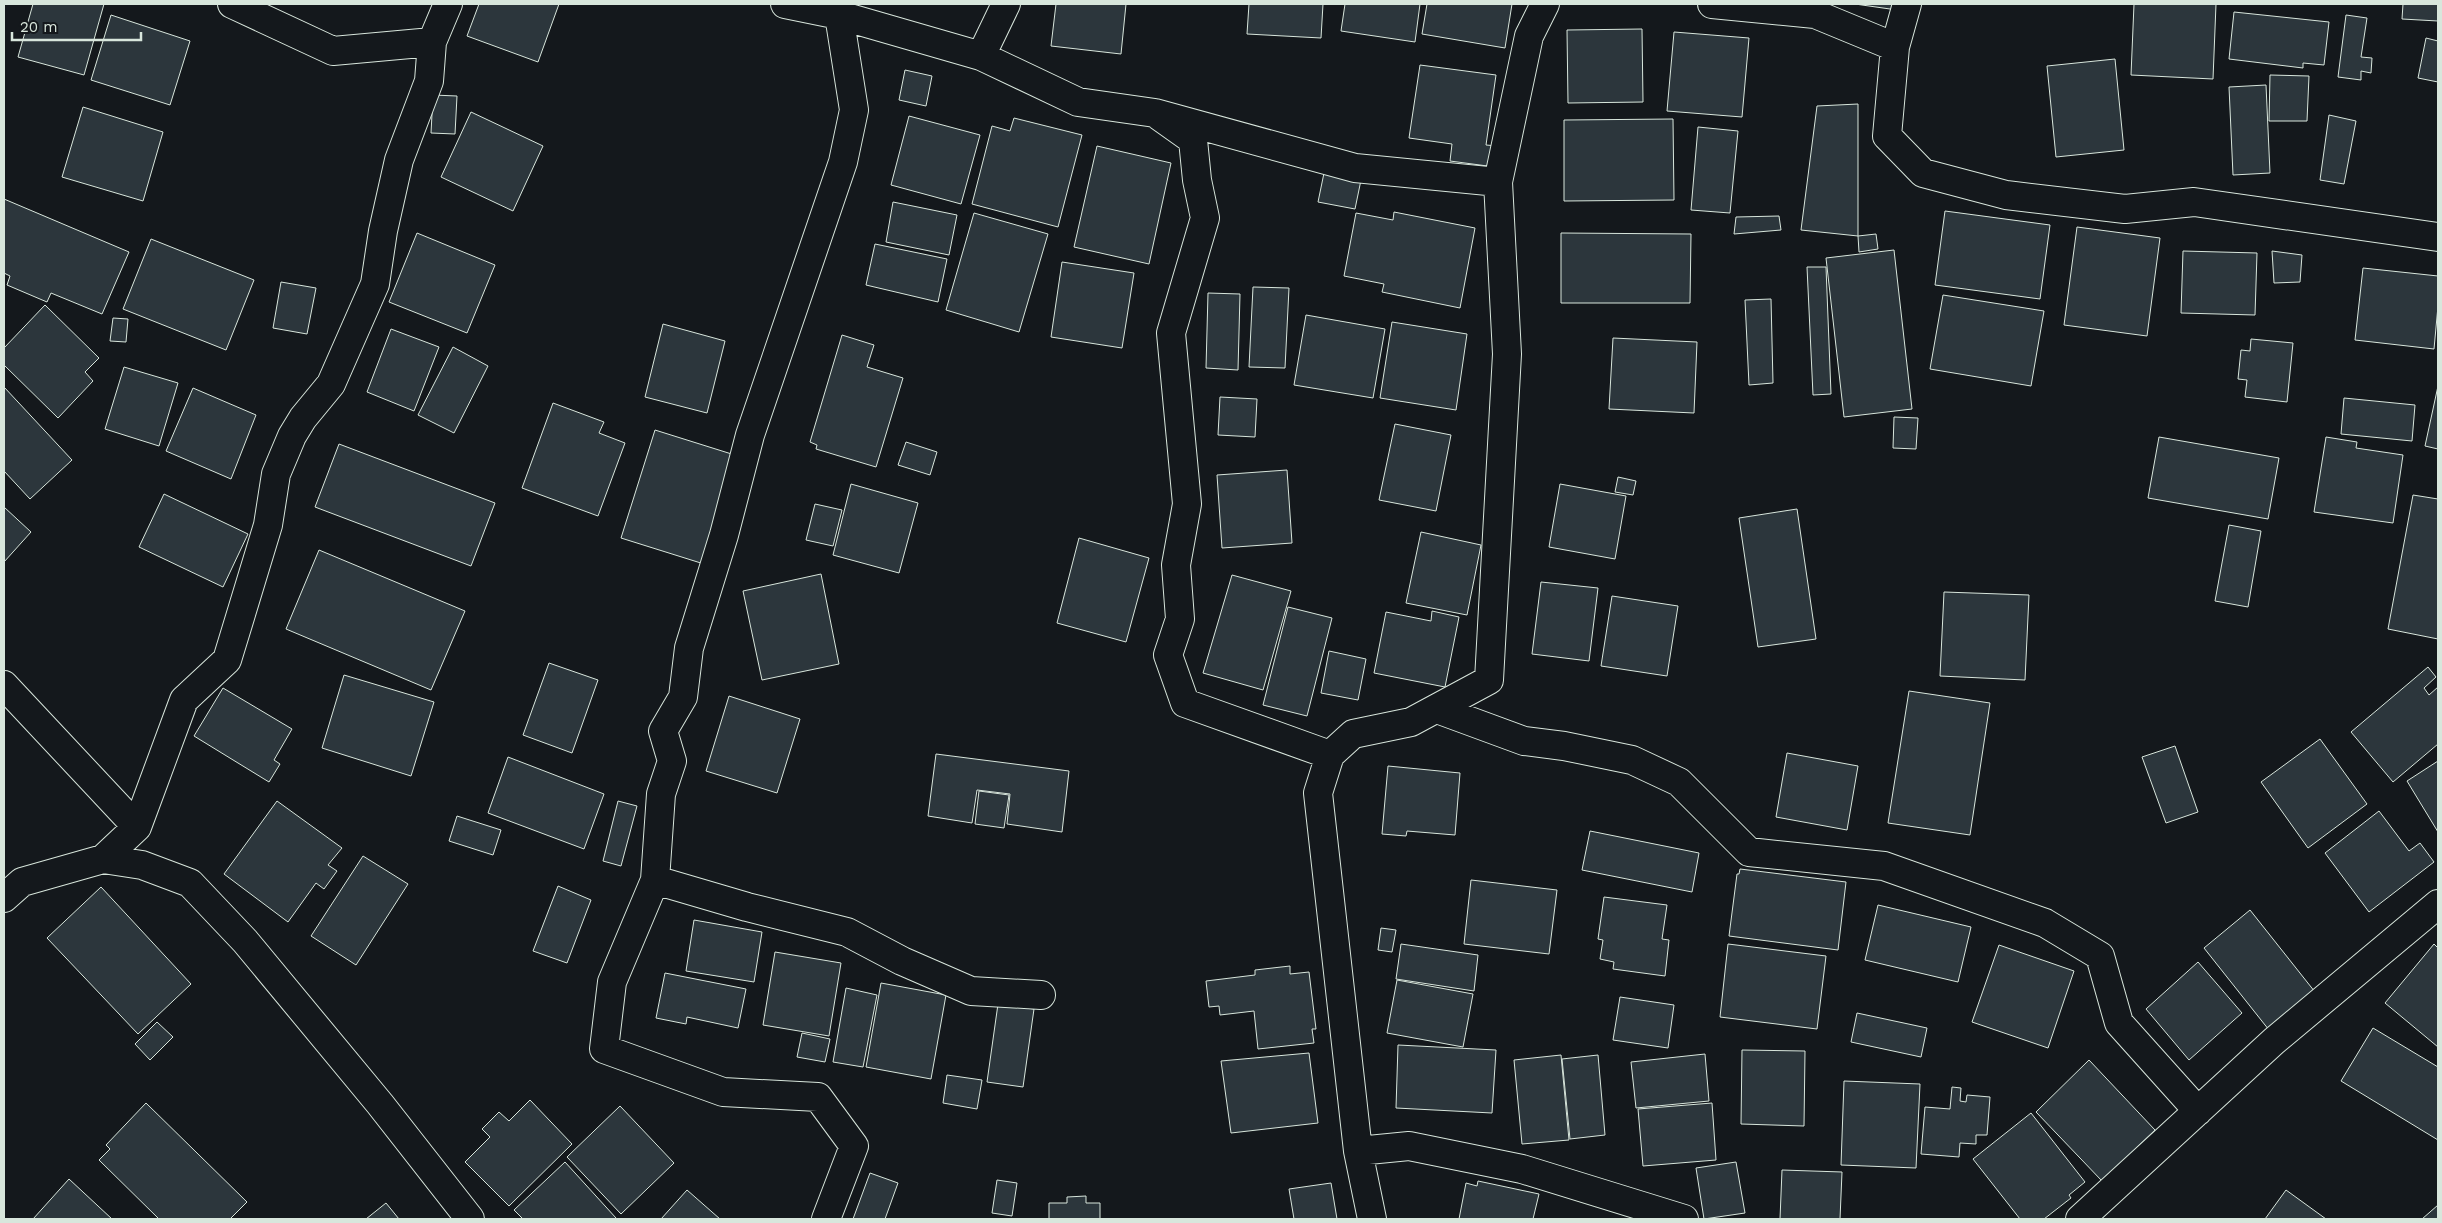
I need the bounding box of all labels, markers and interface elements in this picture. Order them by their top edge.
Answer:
scale bar [12,10,141,42]
text: 20 m [20,18,58,36]

